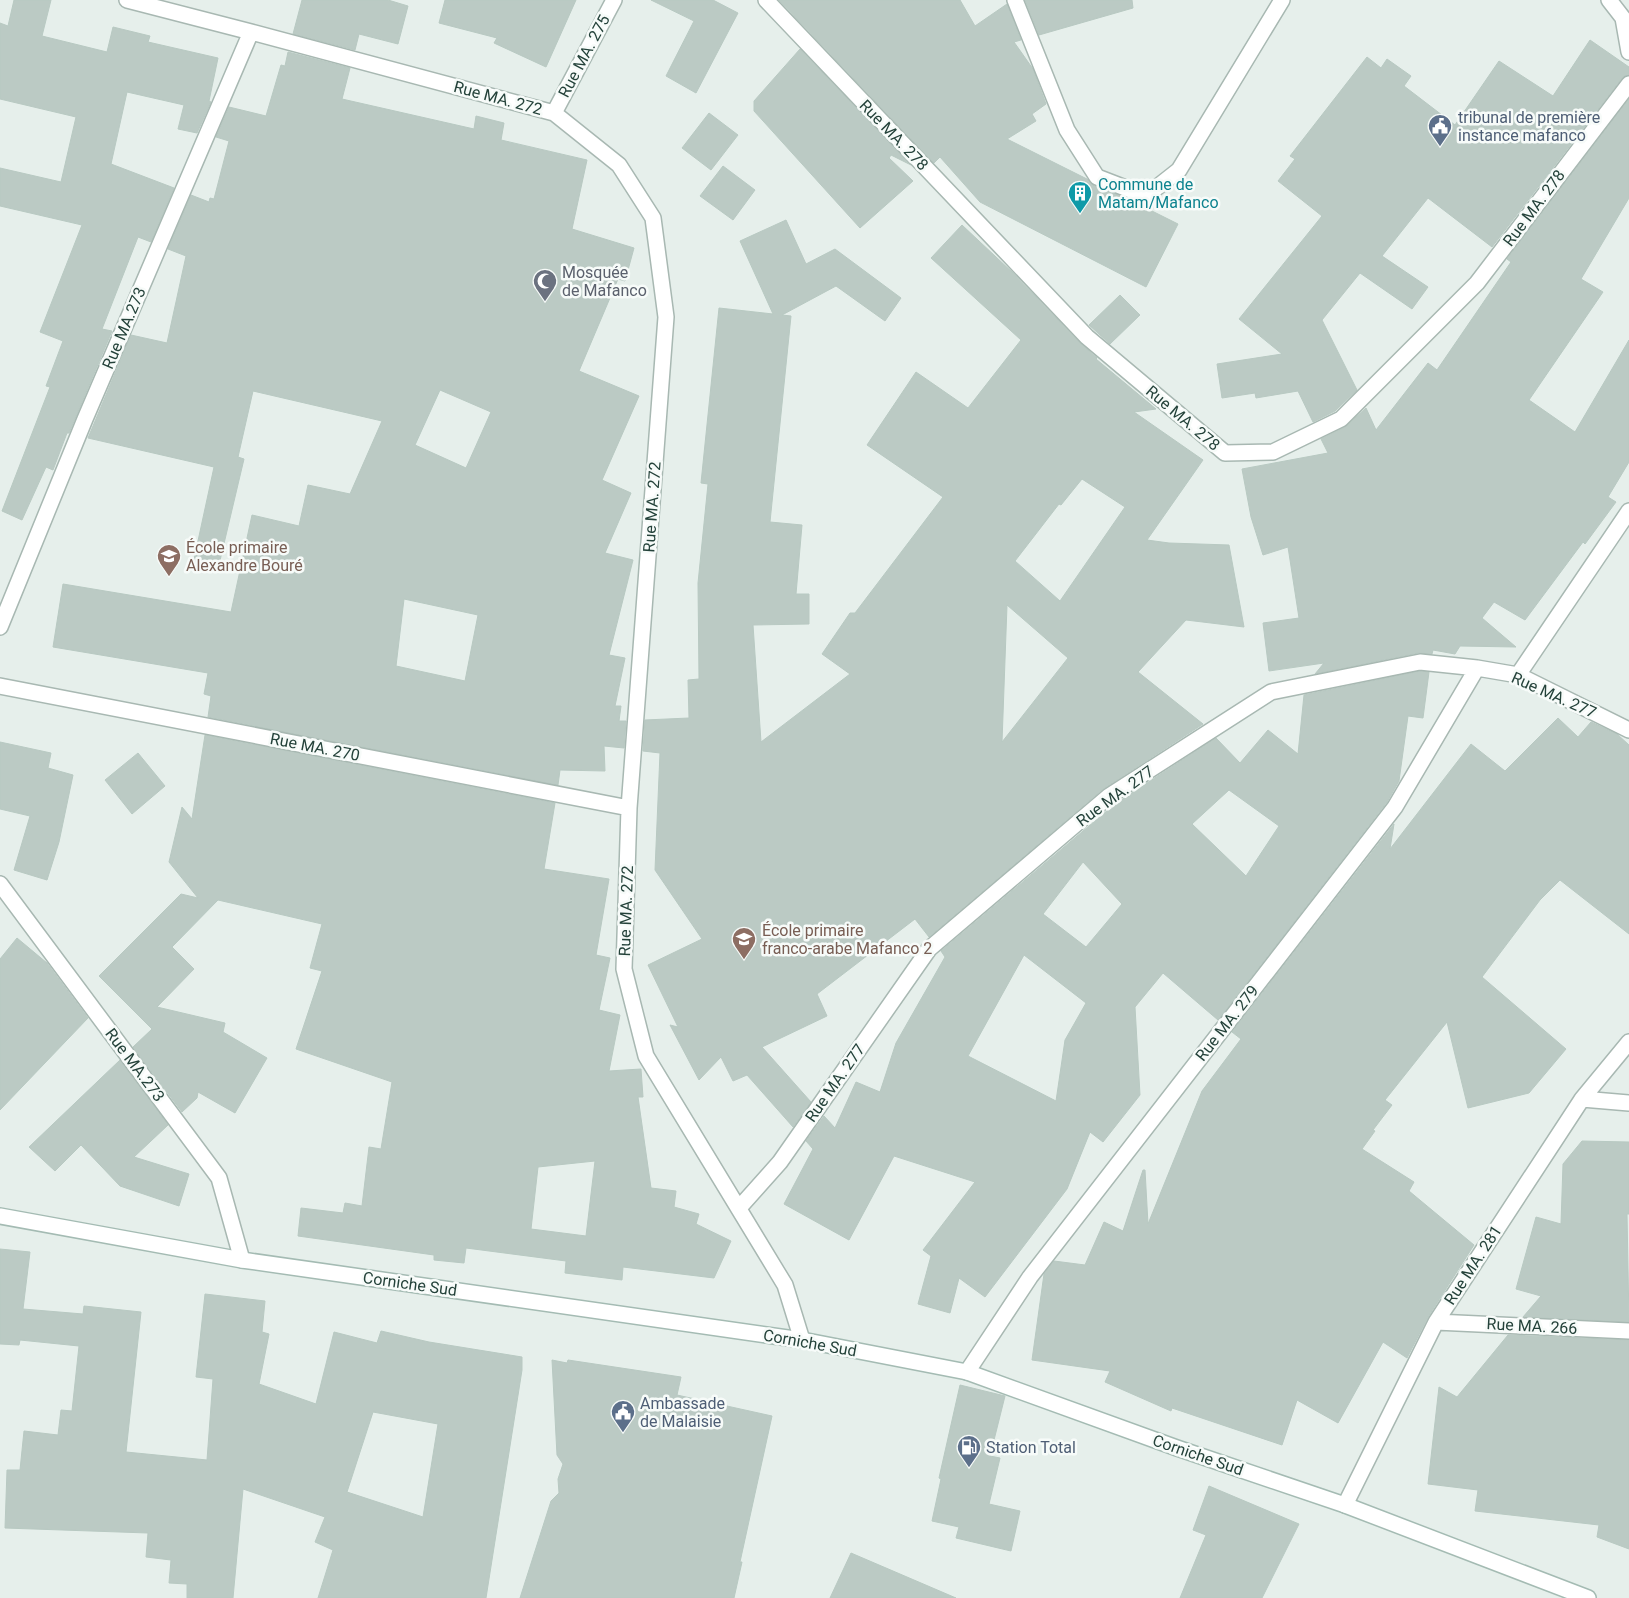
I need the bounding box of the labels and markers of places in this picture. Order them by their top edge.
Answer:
place label: tribunal de première instance mafanco [1458,108,1600,145]
public building icon: tribunal de première instance mafanco [1427,113,1453,147]
place label: Commune de Matam/Mafanco [1098,175,1219,212]
building icon: Commune de Matam/Mafanco [1067,180,1093,214]
place label: Mosquée de Mafanco [562,263,647,300]
mosque icon: Mosquée de Mafanco [532,268,558,302]
place label: École primaire Alexandre Bouré [186,538,303,575]
school or university icon: École primaire Alexandre Bouré [156,543,182,577]
place label: École primaire franco-arabe Mafanco 2 [762,921,932,958]
school or university icon: École primaire franco-arabe Mafanco 2 [731,926,757,960]
place label: Ambassade de Malaisie [640,1394,725,1431]
public building icon: Ambassade de Malaisie [610,1399,636,1433]
fuel station icon: Station Total [956,1434,982,1468]
place label: Station Total [986,1438,1076,1457]

